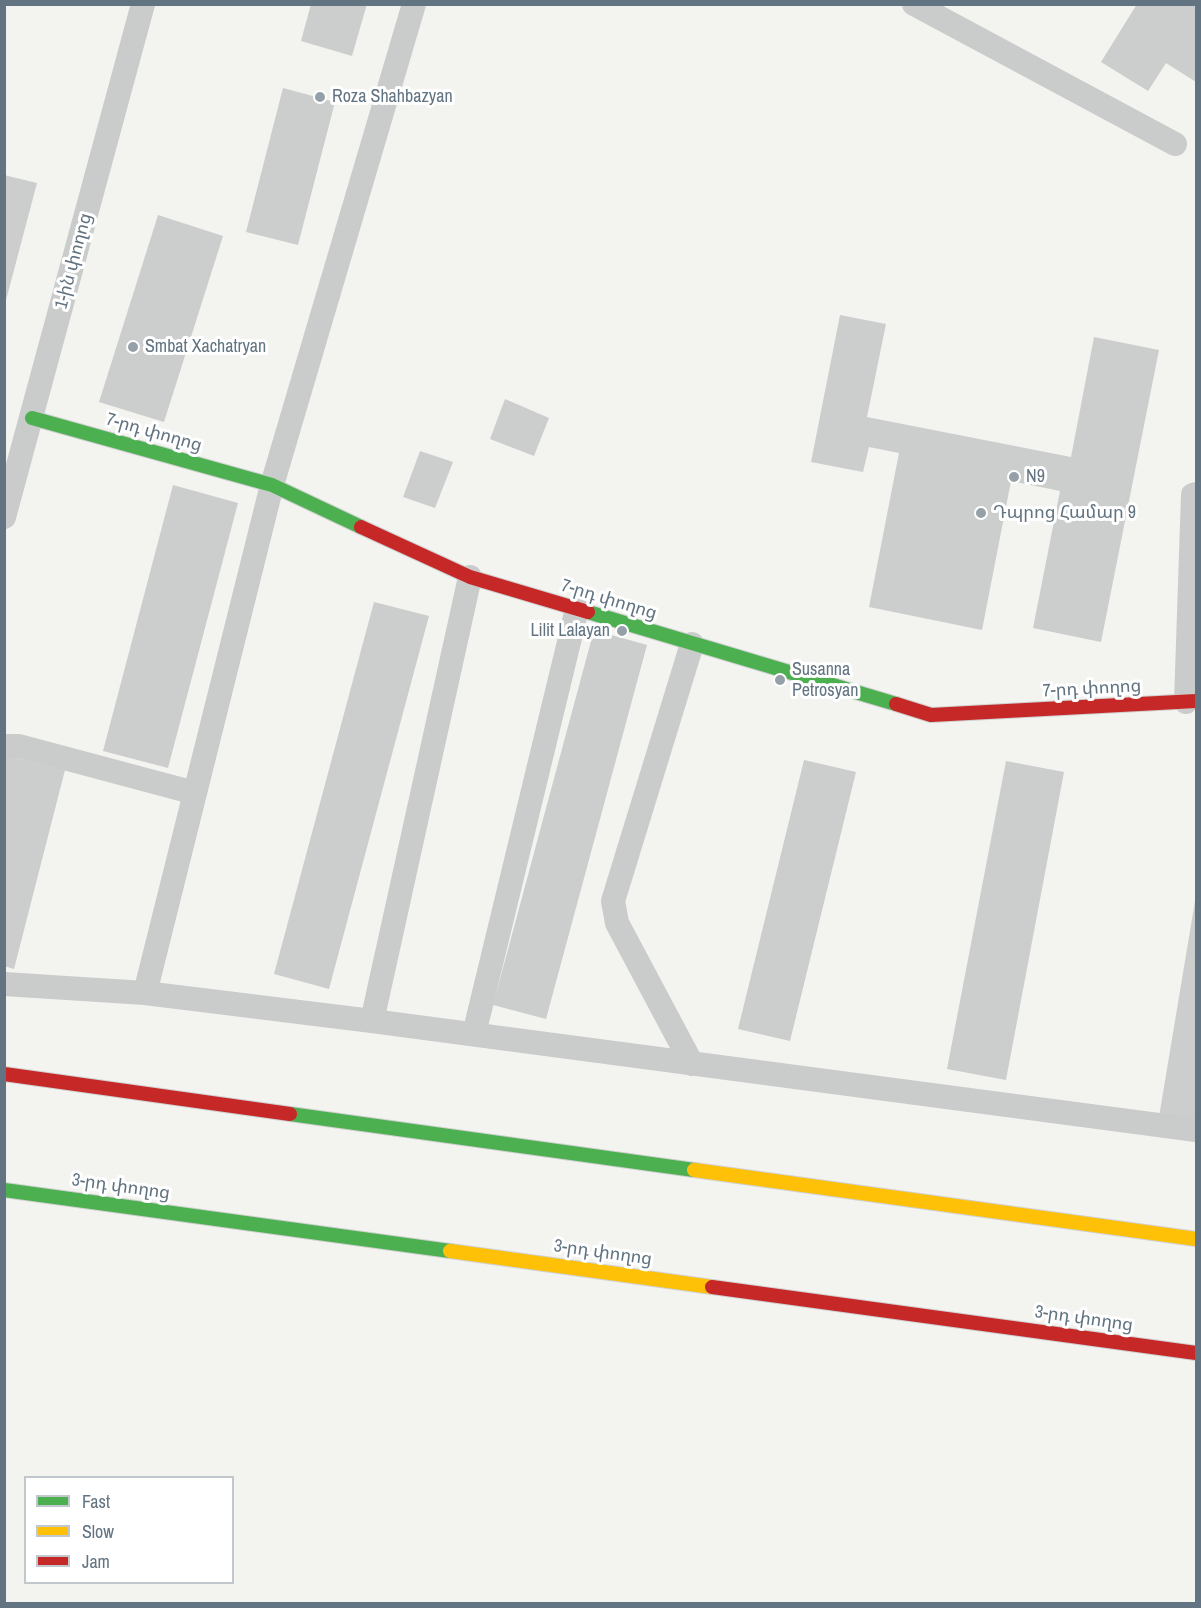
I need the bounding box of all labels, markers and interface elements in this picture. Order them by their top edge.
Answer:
place label: Roza Shahbazyan [332,86,453,108]
marker: Roza Shahbazyan [313,90,327,104]
street label: 1-ին փողոց [51,211,97,311]
place label: Smbat Xachatryan [145,336,266,358]
marker: Smbat Xachatryan [126,340,140,354]
street label: 7-րդ փողոց [104,409,204,457]
place label: N9 [1026,466,1045,488]
marker: N9 [1007,470,1021,484]
place label: Դպրոց Համար 9 [993,502,1136,524]
marker: Դպրոց Համար 9 [974,506,988,520]
street label: 7-րդ փողոց [559,575,659,625]
place label: Lilit Lalayan [530,620,610,642]
marker: Lilit Lalayan [615,624,629,638]
place label: Susanna Petrosyan [792,659,858,702]
marker: Susanna Petrosyan [773,673,787,687]
street label: 7-րդ փողոց [1042,676,1142,702]
street label: 3-րդ փողոց [71,1169,171,1205]
street label: 3-րդ փողոց [553,1235,653,1271]
street label: 3-րդ փողոց [1034,1301,1134,1337]
legend [24,1476,234,1584]
text: Fast [82,1489,110,1514]
text: Slow [82,1519,114,1544]
text: Jam [82,1549,110,1574]

